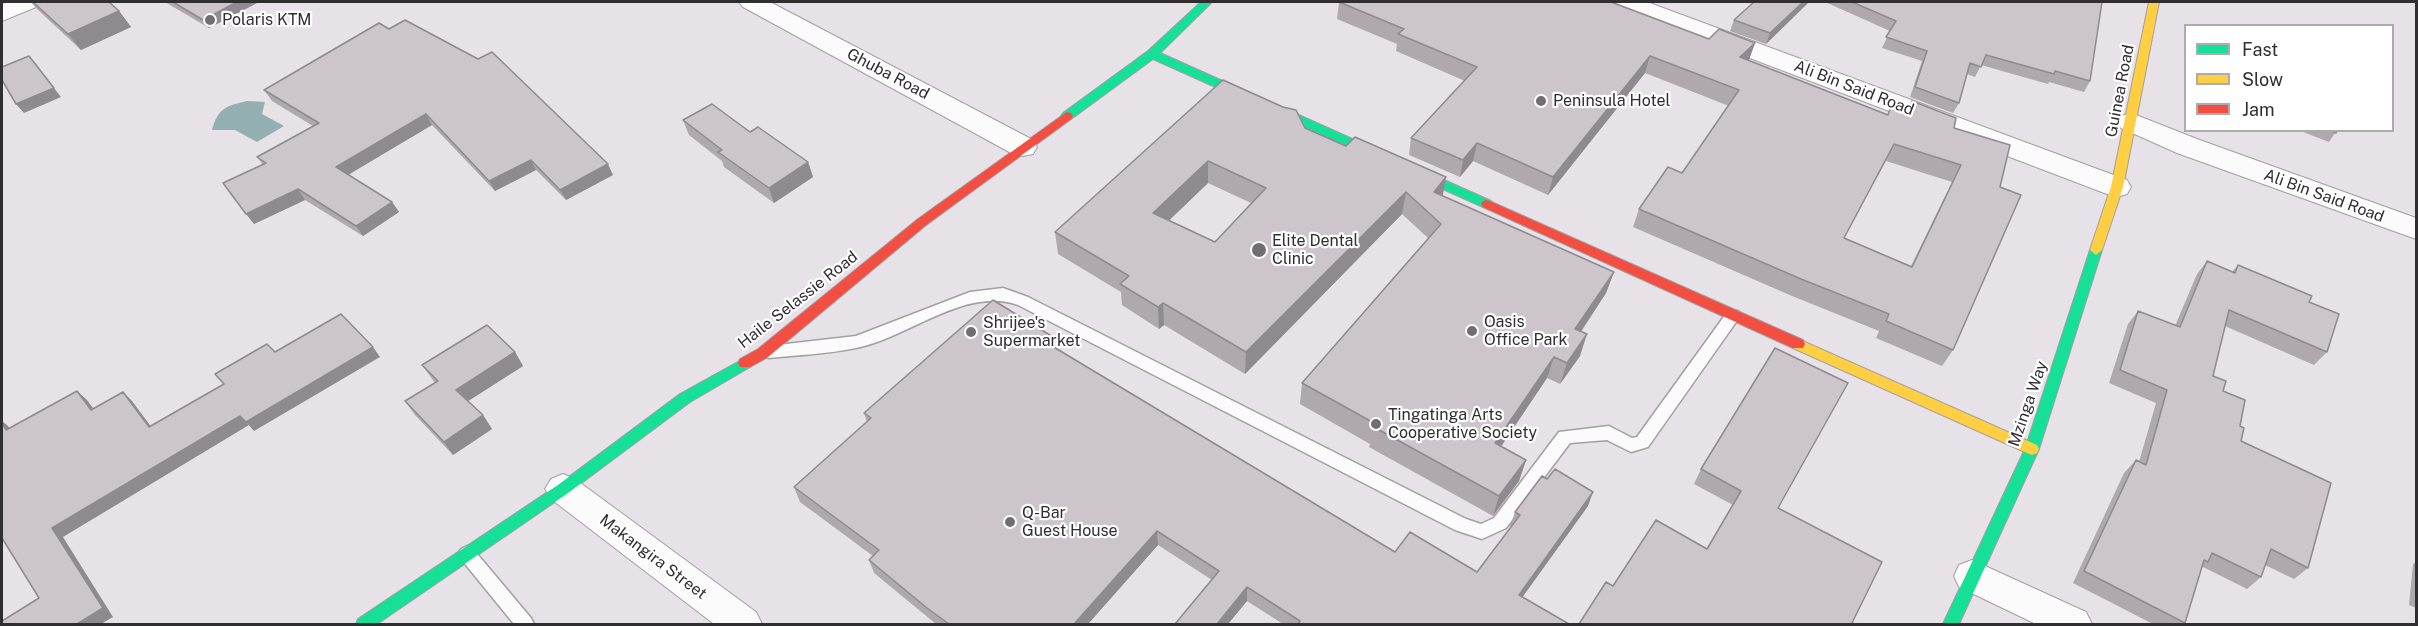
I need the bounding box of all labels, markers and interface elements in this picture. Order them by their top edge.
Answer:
place label: Polaris KTM [222,10,312,30]
marker: Polaris KTM [203,13,217,27]
legend [2184,24,2394,132]
text: Fast [2242,39,2278,60]
street label: Guinea Road [2102,43,2138,139]
street label: Ghuba Road [844,44,932,104]
street label: Ali Bin Said Road [1791,56,1917,120]
text: Slow [2242,69,2283,90]
place label: Peninsula Hotel [1553,91,1670,111]
marker: Peninsula Hotel [1534,94,1548,108]
text: Jam [2242,99,2275,120]
street label: Ali Bin Said Road [2261,165,2387,227]
place label: Elite Dental Clinic [1272,231,1358,269]
marker: Elite Dental Clinic [1250,241,1268,259]
street label: Haile Selassie Road [734,247,862,353]
place label: Oasis Office Park [1484,312,1568,350]
place label: Shrijee's Supermarket [983,313,1080,351]
marker: Oasis Office Park [1465,324,1479,338]
marker: Shrijee's Supermarket [964,325,978,339]
street label: Mzinga Way [2004,359,2052,449]
place label: Tingatinga Arts Cooperative Society [1388,405,1537,443]
marker: Tingatinga Arts Cooperative Society [1369,417,1383,431]
place label: Q-Bar Guest House [1022,503,1118,541]
street label: Makangira Street [596,510,710,604]
marker: Q-Bar Guest House [1003,515,1017,529]

